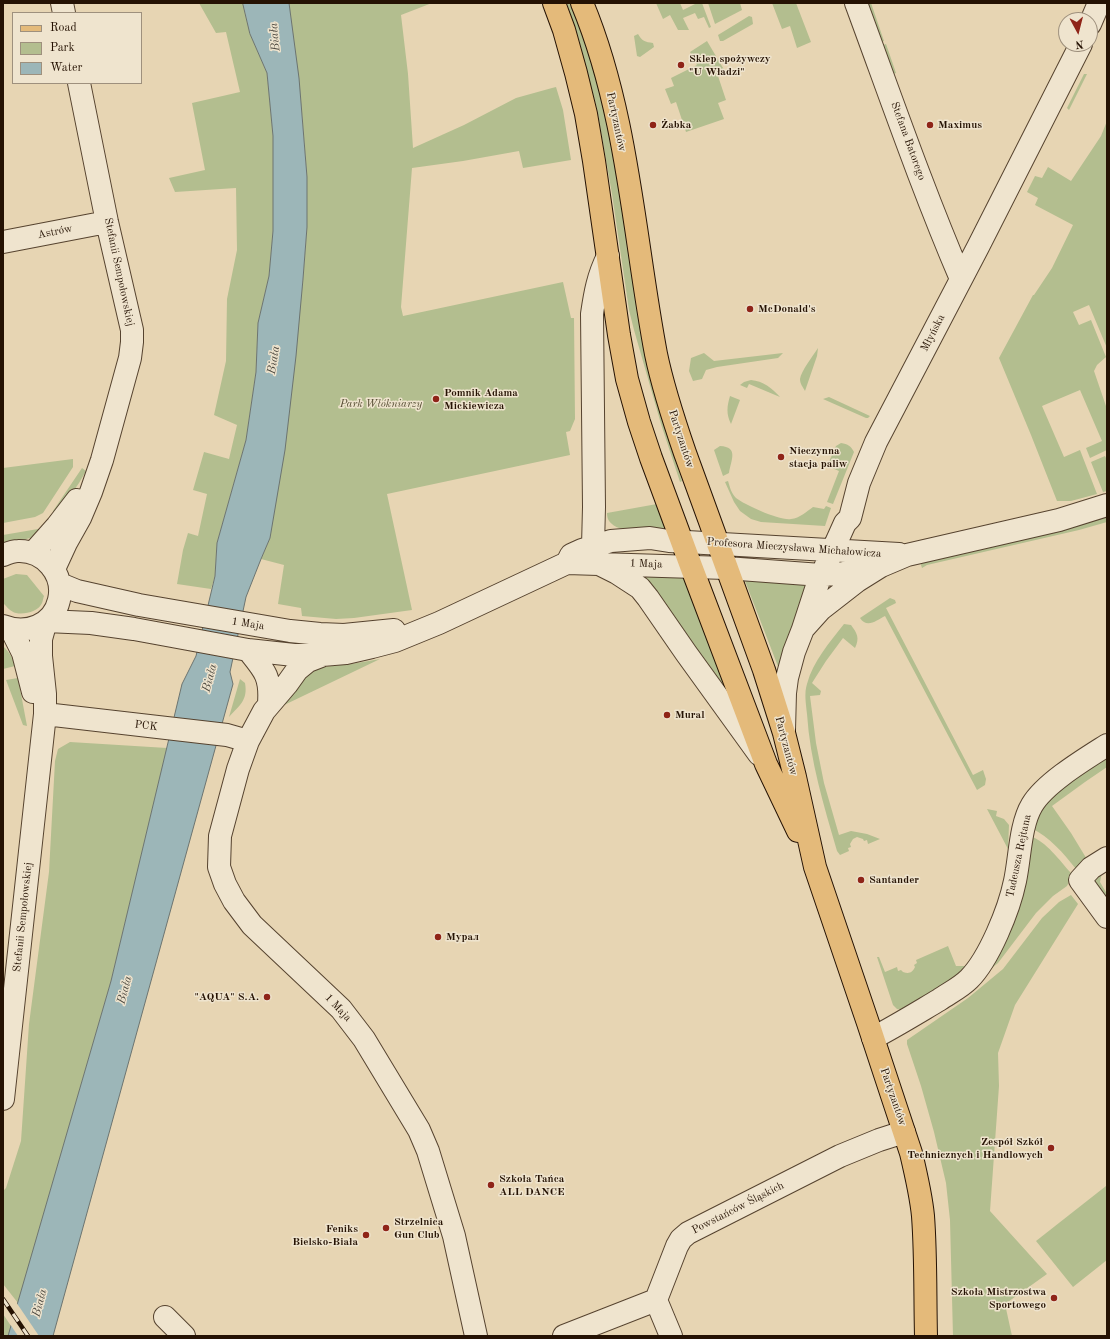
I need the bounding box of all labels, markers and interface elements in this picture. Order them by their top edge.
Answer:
legend [12,12,142,84]
north arrow [1058,12,1098,52]
text: Road [50,22,77,34]
water label: Biała [267,22,283,52]
text: N [1075,37,1084,49]
text: Park [50,42,75,54]
place label: Sklep spożywczy "U Władzi" [689,52,771,78]
marker: Sklep spożywczy "U Władzi" [676,60,686,70]
text: Water [50,62,82,74]
street label: Partyzantów [603,91,629,153]
street label: Stefana Batorego [888,100,928,182]
place label: Żabka [661,118,691,132]
place label: Maximus [938,118,982,132]
marker: Żabka [648,120,658,130]
marker: Maximus [925,120,935,130]
street label: Stefanii Sempołowskiej [101,217,137,327]
street label: Astrów [36,222,74,242]
place label: McDonald's [758,302,816,316]
marker: McDonald's [745,304,755,314]
street label: Młyńska [918,312,948,354]
water label: Biała [265,345,283,375]
place label: Pomnik Adama Mickiewicza [444,386,518,412]
marker: Pomnik Adama Mickiewicza [431,394,441,404]
park label: Park Włókniarzy [340,397,422,411]
street label: Partyzantów [665,408,697,470]
place label: Nieczynna stacja paliw [789,444,847,470]
marker: Nieczynna stacja paliw [776,452,786,462]
street label: Profesora Mieczysława Michałowicza [706,535,882,561]
street label: 1 Maja [629,557,663,571]
street label: 1 Maja [231,615,265,633]
water label: Biała [199,662,221,694]
place label: Mural [675,708,705,722]
marker: Mural [662,710,672,720]
street label: Partyzantów [772,715,800,777]
street label: PCK [134,718,158,734]
street label: Tadeusza Rejtana [1004,813,1034,899]
street label: Stefanii Sempołowskiej [11,861,35,973]
place label: Santander [869,873,919,887]
marker: Santander [856,875,866,885]
place label: Мурал [446,930,479,944]
marker: Мурал [433,932,443,942]
water label: Biała [114,974,136,1006]
place label: "AQUA" S.A. [194,990,259,1004]
street label: 1 Maja [322,991,354,1025]
marker: "AQUA" S.A. [262,992,272,1002]
street label: Partyzantów [877,1066,909,1128]
place label: Zespół Szkół Technicznych i Handlowych [907,1135,1043,1161]
marker: Zespół Szkół Technicznych i Handlowych [1046,1143,1056,1153]
place label: Szkoła Tańca ALL DANCE [499,1172,565,1198]
street label: Powstańców Śląskich [690,1179,786,1237]
marker: Szkoła Tańca ALL DANCE [486,1180,496,1190]
place label: Strzelnica Gun Club [394,1215,443,1241]
place label: Feniks Bielsko-Biała [292,1222,358,1248]
marker: Strzelnica Gun Club [381,1223,391,1233]
marker: Feniks Bielsko-Biała [361,1230,371,1240]
place label: Szkoła Mistrzostwa Sportowego [951,1285,1046,1311]
water label: Biała [29,1287,51,1319]
marker: Szkoła Mistrzostwa Sportowego [1049,1293,1059,1303]

